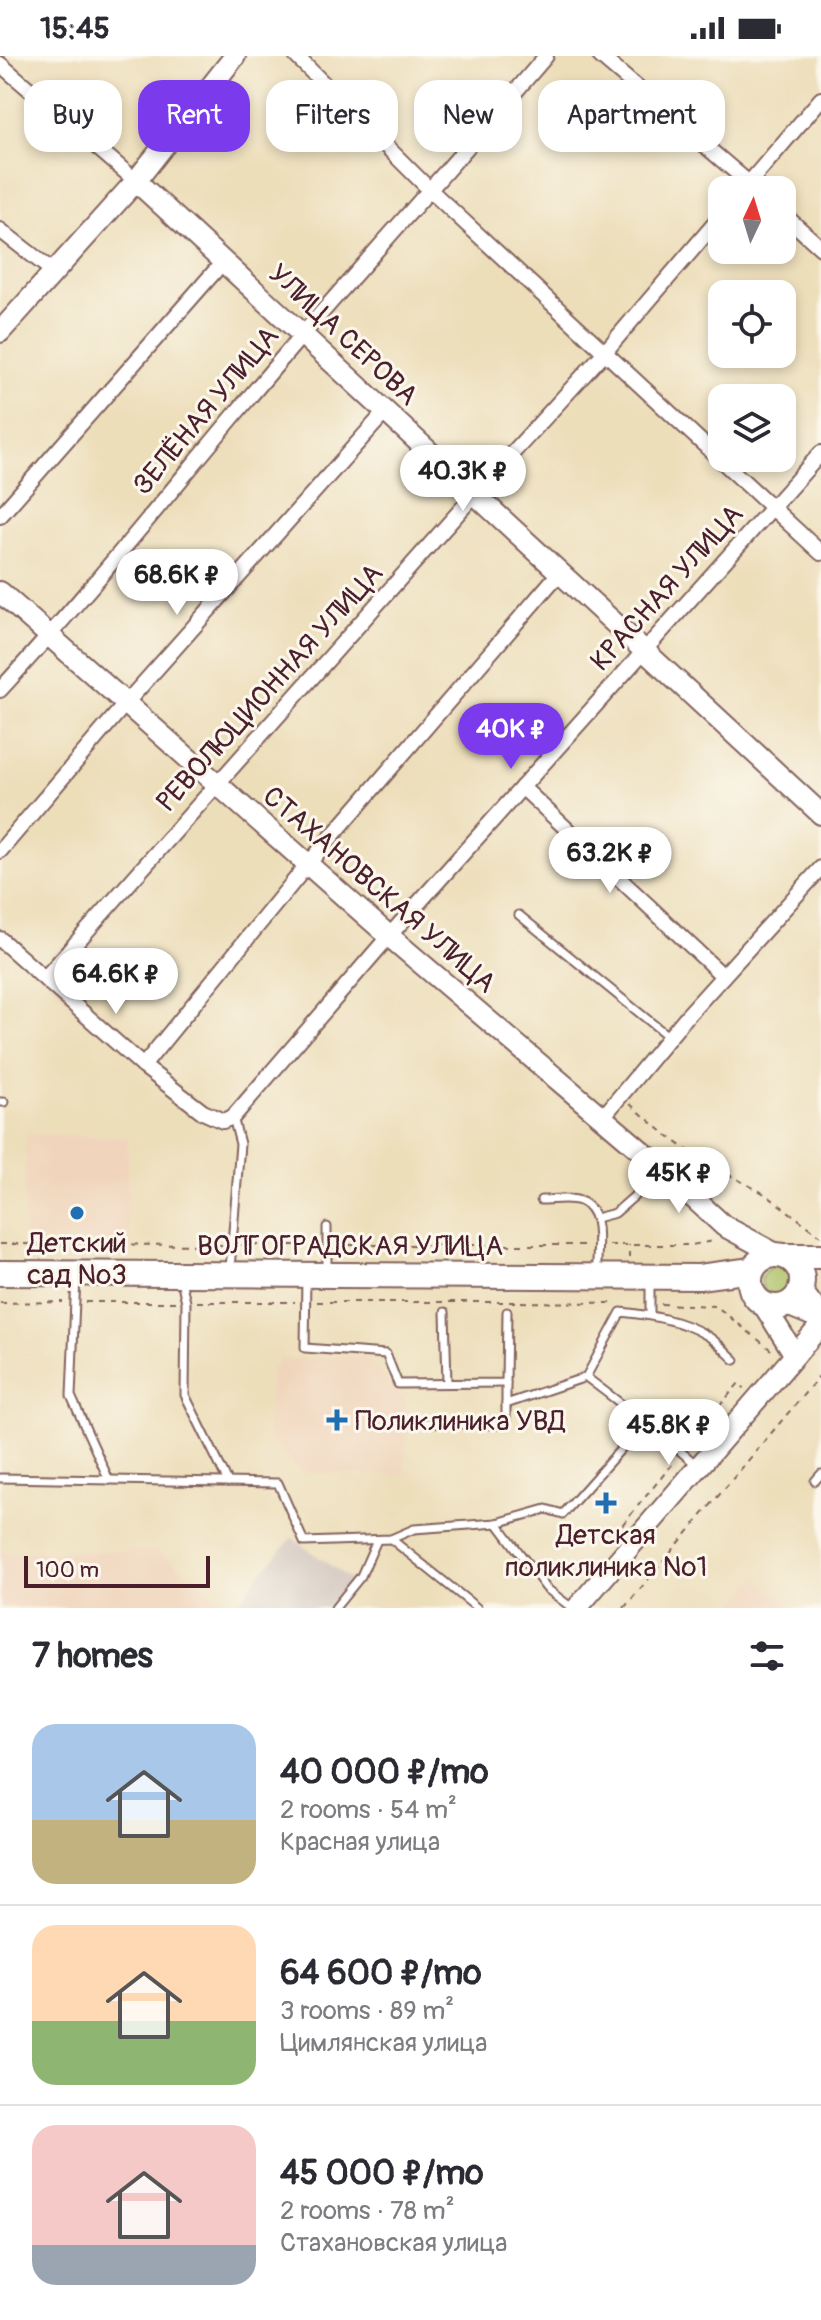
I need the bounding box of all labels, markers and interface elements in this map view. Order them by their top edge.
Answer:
text: 15:45 [40,10,110,47]
chip: Buy [24,80,122,152]
chip: Rent [138,80,250,152]
chip: Filters [266,80,398,152]
chip: New [414,80,522,152]
chip: Apartment [538,80,725,152]
north arrow [708,176,796,264]
map controls [708,176,796,472]
street label: УЛИЦА СЕРОВА [261,257,425,413]
button: locate [708,280,796,368]
street label: ЗЕЛЁНАЯ УЛИЦА [125,320,287,502]
button: layers [708,384,796,472]
pin: 40.3K ₽ [389,445,537,513]
text: 40.3K ₽ [418,455,508,487]
street label: КРАСНАЯ УЛИЦА [583,497,751,679]
pin: 68.6K ₽ [103,549,251,617]
street label: РЕВОЛЮЦИОННАЯ УЛИЦА [149,557,391,819]
text: 68.6K ₽ [134,559,220,591]
pin: 40K ₽ [455,703,567,771]
text: 40K ₽ [476,713,546,745]
street label: СТАХАНОВСКАЯ УЛИЦА [255,779,503,1001]
pin: 63.2K ₽ [536,827,684,895]
text: 63.2K ₽ [567,837,653,869]
pin: 64.6K ₽ [42,948,190,1016]
text: 64.6K ₽ [72,958,160,990]
pin: 45K ₽ [623,1147,735,1215]
text: 45K ₽ [646,1157,712,1189]
marker: Детский сад №3 [68,1204,86,1222]
place label: Детский сад №3 [26,1226,127,1293]
street label: ВОЛГОГРАДСКАЯ УЛИЦА [197,1229,503,1264]
pin: 45.8K ₽ [595,1399,743,1467]
place label: Поликлиника УВД [355,1404,566,1439]
marker: Поликлиника УВД [326,1409,348,1431]
text: 45.8K ₽ [627,1409,711,1441]
marker: Детская поликлиника №1 [595,1492,617,1514]
place label: Детская поликлиника №1 [504,1518,708,1585]
scale bar [24,1552,210,1588]
text: 100 m [36,1556,99,1584]
icon: filters [745,1634,789,1678]
text: 7 homes [32,1635,153,1678]
text: 40 000 ₽/mo [280,1751,488,1794]
icon: home [96,1756,192,1852]
text: 2 rooms · 54 m² [280,1794,457,1826]
text: Красная улица [280,1826,440,1858]
text: 64 600 ₽/mo [280,1952,482,1995]
icon: home [96,1957,192,2053]
text: 3 rooms · 89 m² [280,1995,454,2027]
text: Цимлянская улица [280,2027,487,2059]
text: 45 000 ₽/mo [280,2152,484,2195]
icon: home [96,2157,192,2253]
text: 2 rooms · 78 m² [280,2195,455,2227]
text: Стахановская улица [280,2227,507,2259]

